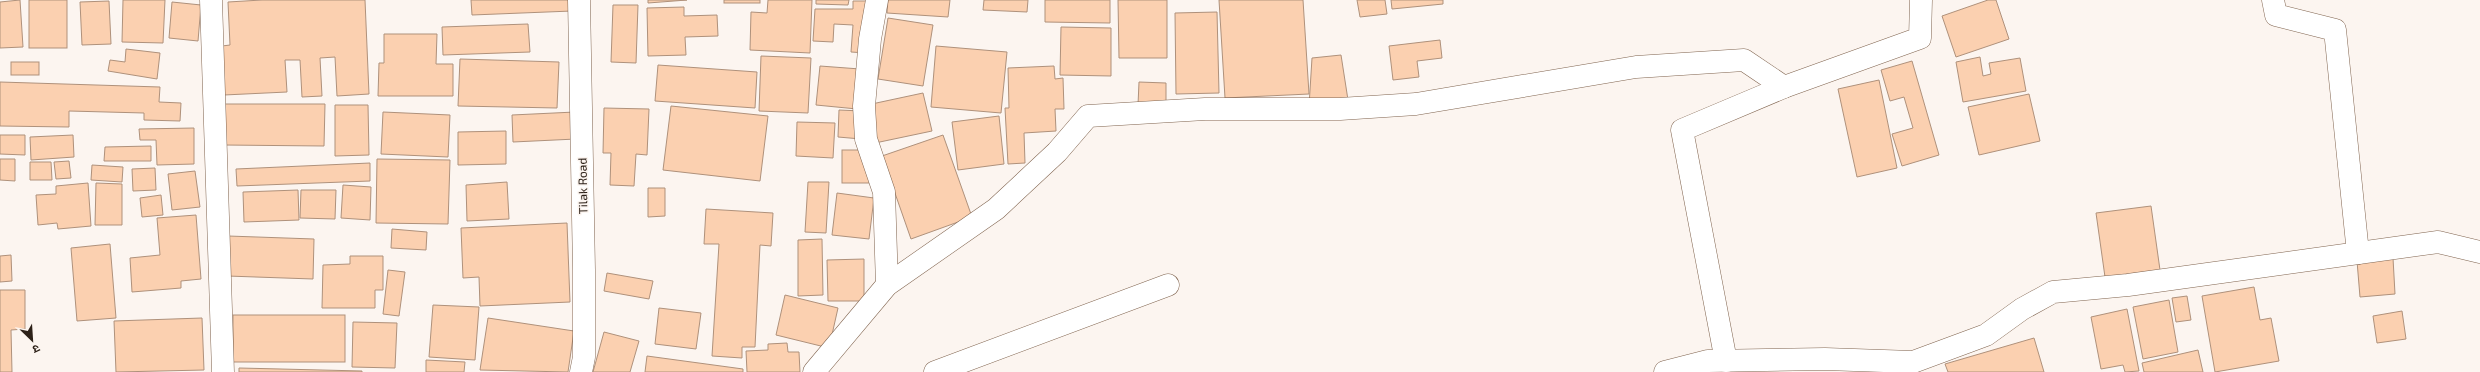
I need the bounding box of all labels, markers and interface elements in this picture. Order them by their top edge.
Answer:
street label: Tilak Road [575,158,589,214]
north arrow [12,320,52,360]
text: उ [30,342,42,357]

